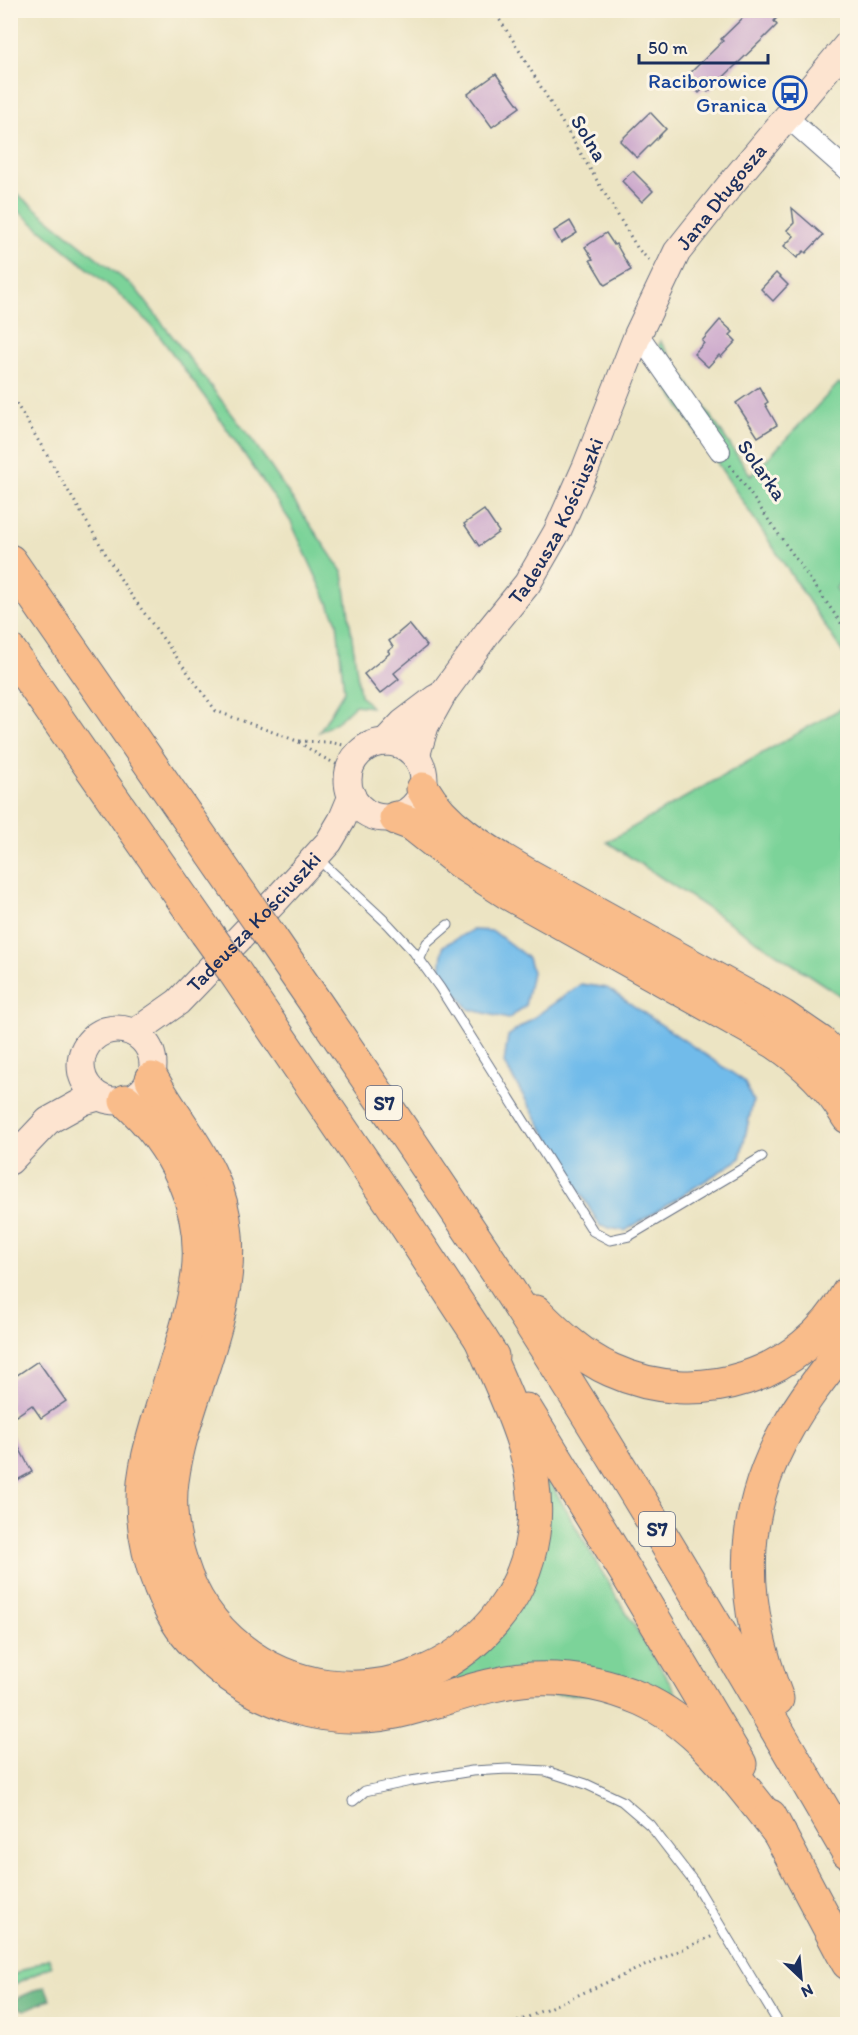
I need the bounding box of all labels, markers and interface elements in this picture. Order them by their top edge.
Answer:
scale bar [639,27,768,65]
text: 50 m [648,37,688,59]
place label: Raciborowice Granica [648,68,767,117]
bus stop icon: Raciborowice Granica [772,75,808,111]
street label: Solna [566,110,613,166]
street label: Jana Długosza [670,138,771,255]
street label: Tadeusza Kościuszki [503,434,608,609]
street label: Solarka [733,434,792,505]
street label: Tadeusza Kościuszki [181,846,326,997]
road number: S7 [366,1086,402,1120]
road number: S7 [639,1512,675,1546]
north arrow [771,1948,831,2008]
text: N [798,1980,816,2002]

